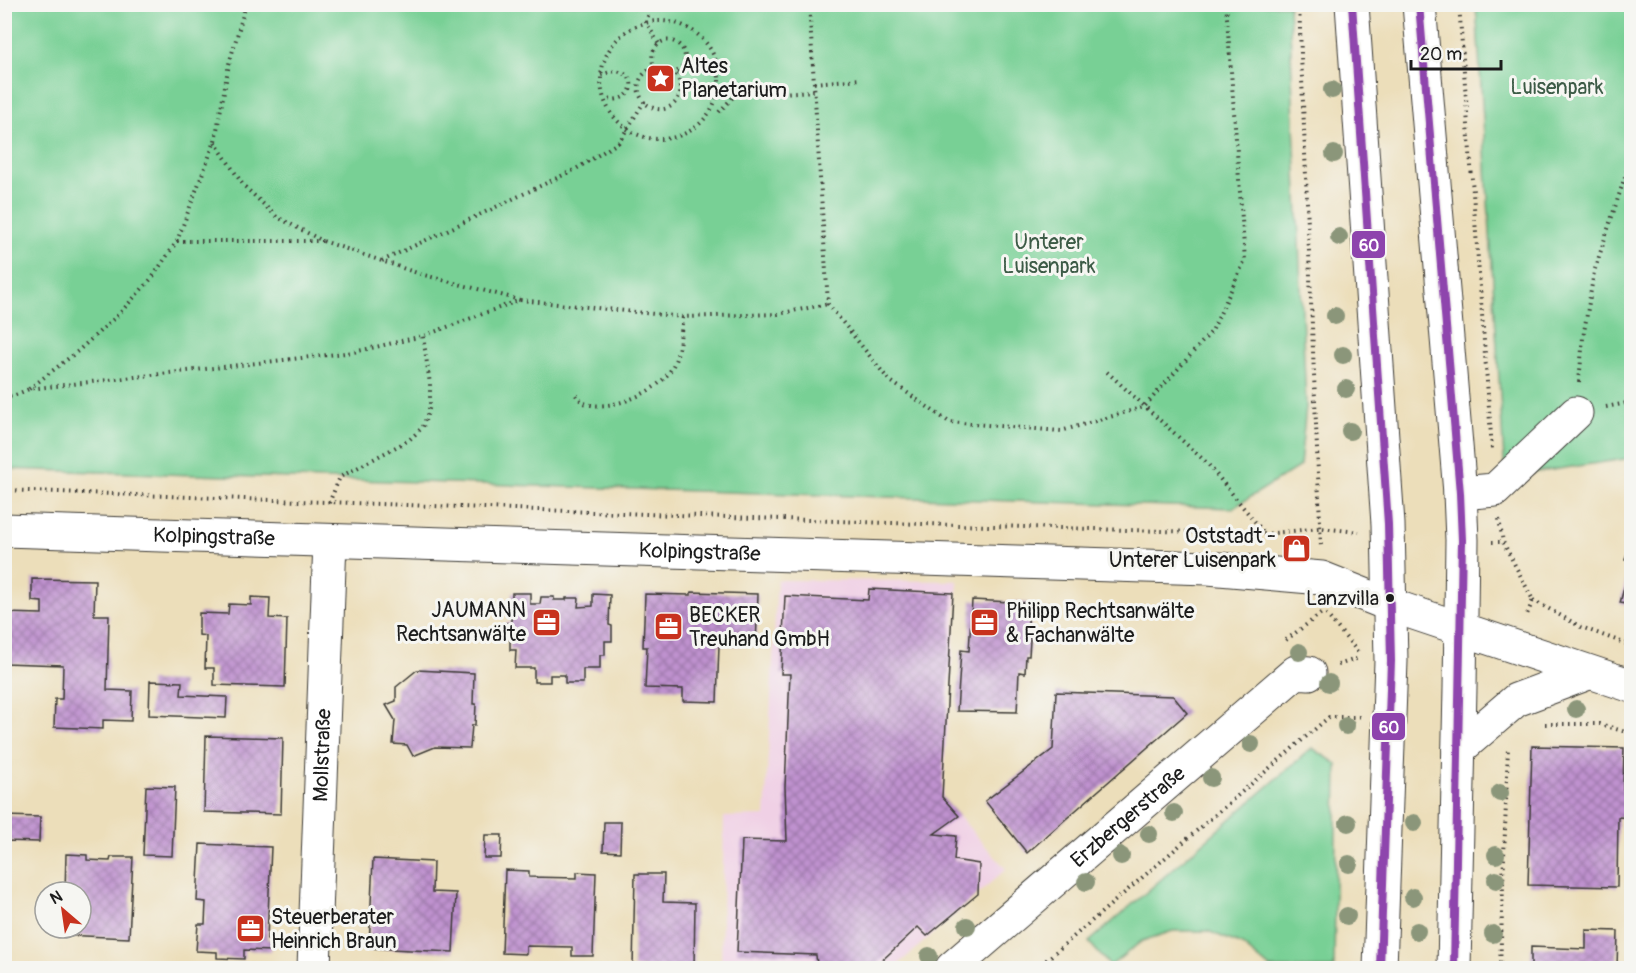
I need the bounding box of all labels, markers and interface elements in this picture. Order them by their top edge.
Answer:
scale bar [1411,33,1501,71]
text: 20 m [1420,43,1462,66]
place label: Altes Planetarium [681,53,787,104]
place icon: Altes Planetarium [644,62,676,94]
park label: Luisenpark [1510,74,1604,101]
park label: Unterer Luisenpark [1002,229,1096,280]
line badge: 60 [1351,230,1386,259]
text: 60 [1359,236,1379,256]
street label: Kolpingstraße [153,522,276,553]
place label: Oststadt - Unterer Luisenpark [1109,523,1276,574]
shop icon: Oststadt - Unterer Luisenpark [1281,532,1313,564]
street label: Kolpingstraße [638,537,762,568]
place label: Lanzvilla [1306,586,1379,611]
marker: Lanzvilla [1384,592,1396,604]
place label: JAUMANN Rechtsanwälte [396,597,527,648]
place label: Philipp Rechtsanwälte & Fachanwälte [1006,598,1195,649]
place label: BECKER Treuhand GmbH [689,602,830,653]
office icon: JAUMANN Rechtsanwälte [531,606,563,638]
office icon: Philipp Rechtsanwälte & Fachanwälte [969,607,1001,639]
office icon: BECKER Treuhand GmbH [652,611,684,643]
street label: Mollstraße [307,707,338,802]
line badge: 60 [1371,712,1406,741]
text: 60 [1379,718,1399,738]
street label: Erzbergerstraße [1065,760,1192,874]
north arrow [33,880,93,940]
text: N [47,886,66,909]
place label: Steuerberater Heinrich Braun [271,904,397,955]
office icon: Steuerberater Heinrich Braun [234,913,266,945]

